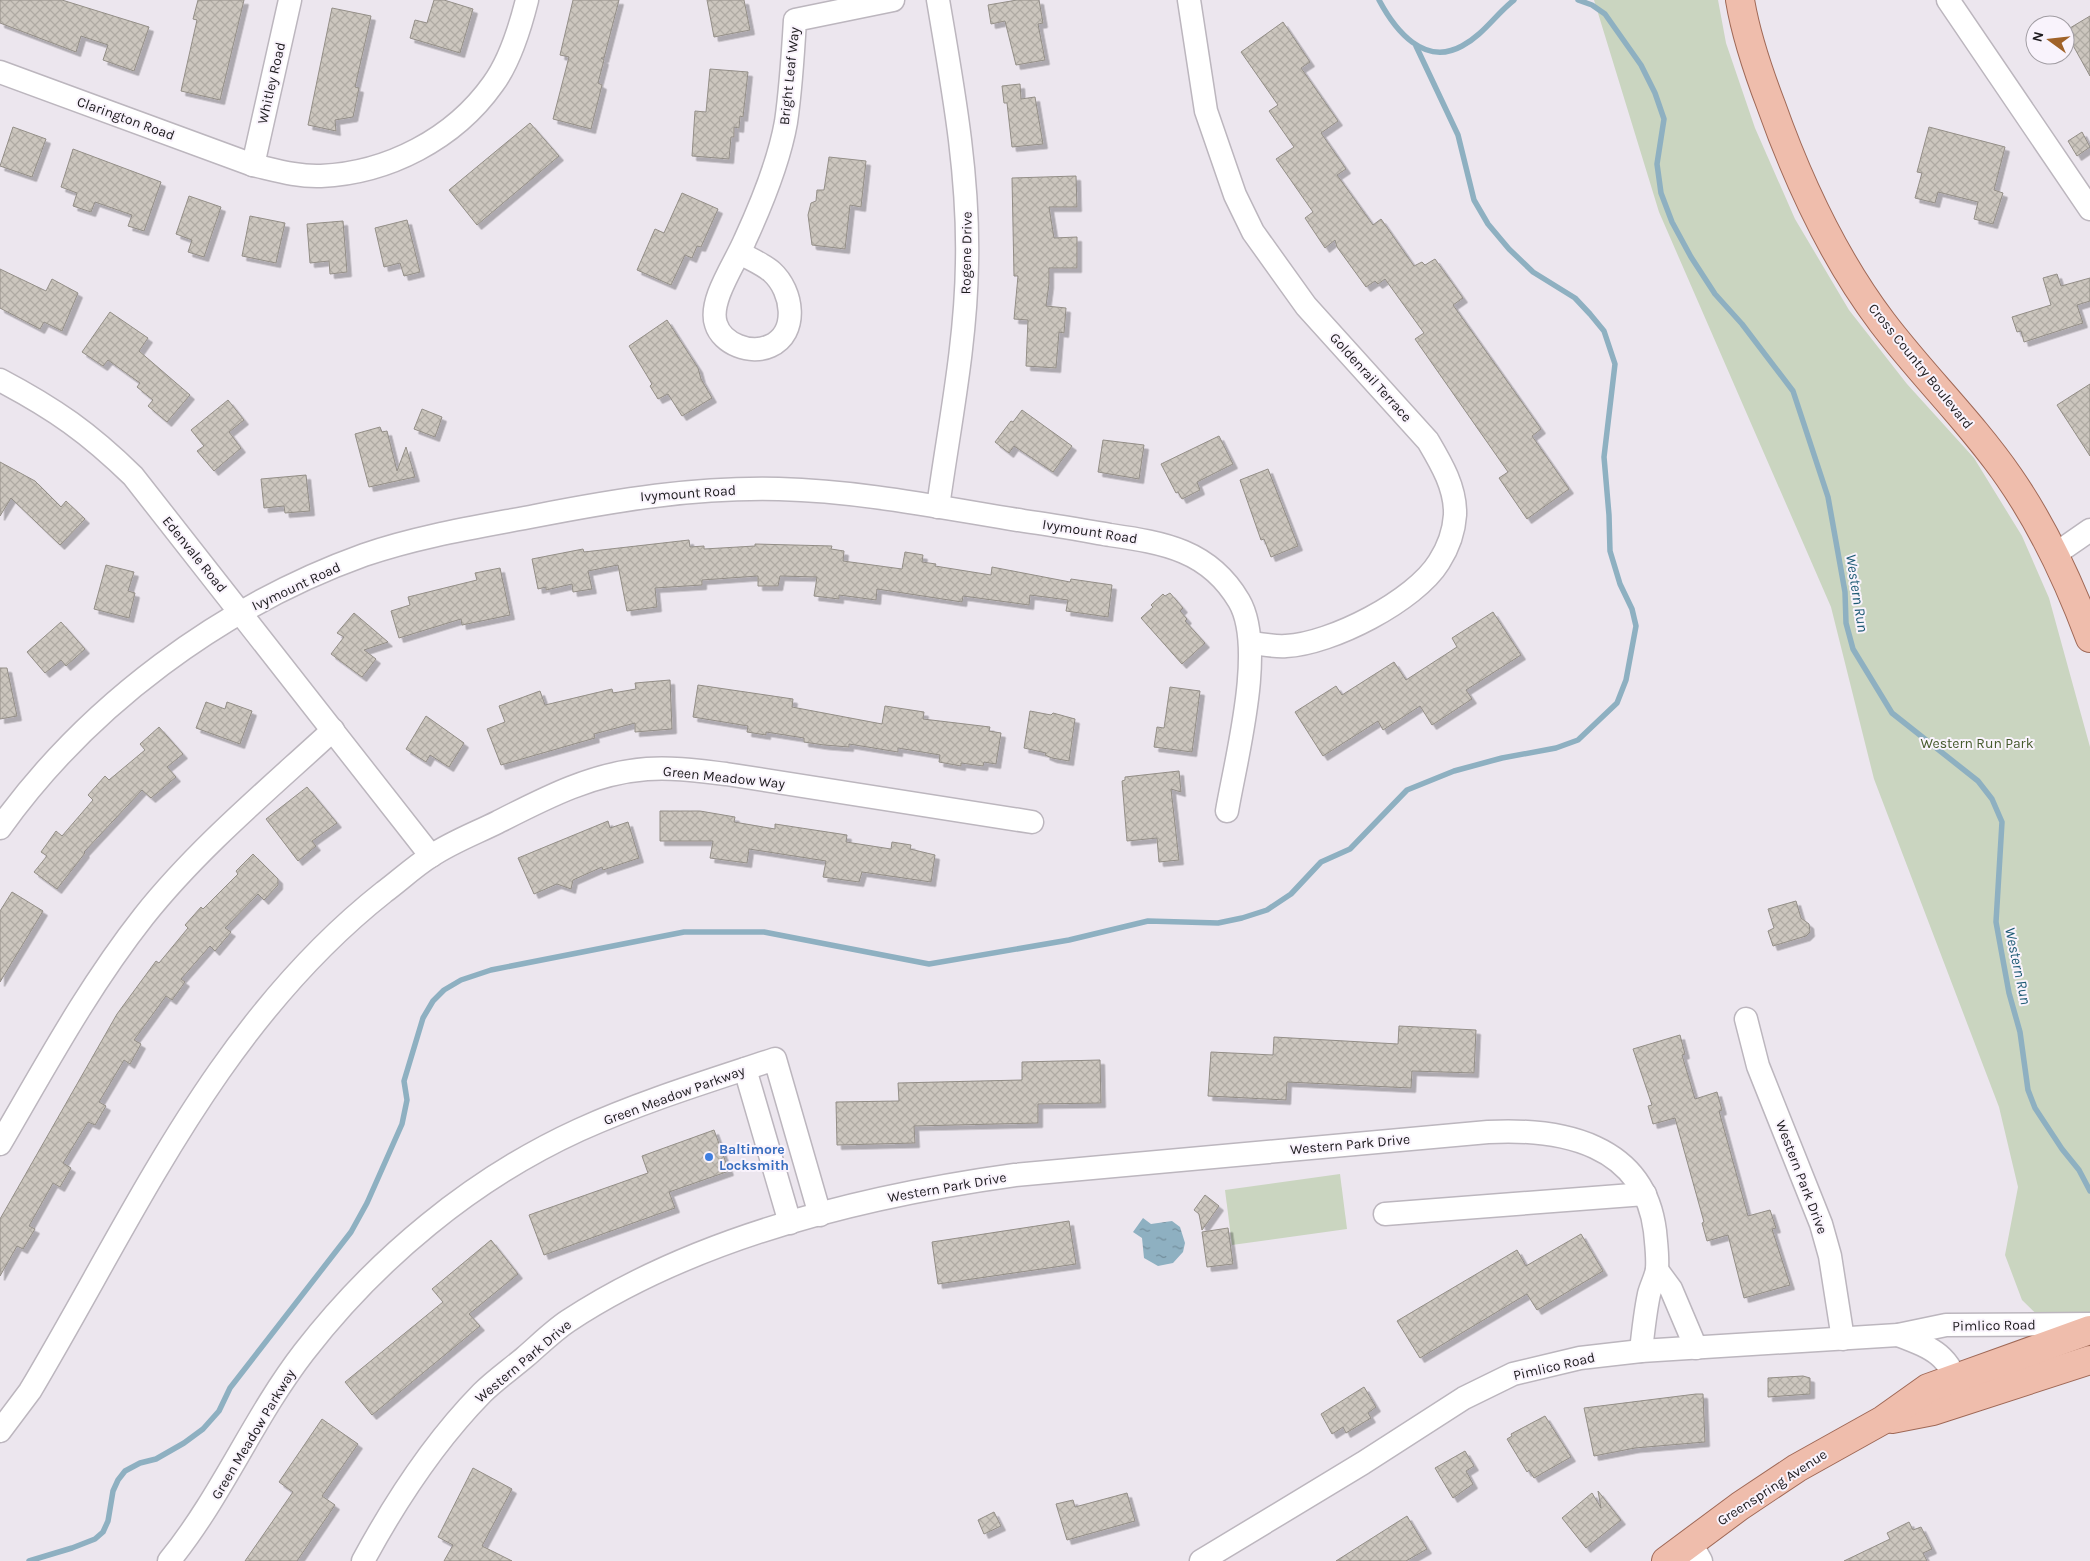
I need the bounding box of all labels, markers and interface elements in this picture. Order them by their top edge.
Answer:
north arrow [2025,15,2075,65]
street label: Bright Leaf Way [776,26,803,126]
text: N [2028,30,2047,44]
street label: Whitley Road [254,40,289,126]
street label: Clarington Road [75,93,177,144]
street label: Rogene Drive [957,211,976,295]
street label: Cross Country Boulevard [1865,300,1977,433]
street label: Goldenrail Terrace [1326,329,1415,425]
street label: Ivymount Road [640,482,736,505]
street label: Edenvale Road [159,513,231,596]
street label: Ivymount Road [1041,516,1139,547]
water label: Western Run [1842,553,1872,633]
street label: Ivymount Road [249,558,343,614]
park label: Western Run Park [1920,735,2034,752]
street label: Green Meadow Way [662,763,786,792]
water label: Western Run [2001,926,2035,1006]
street label: Green Meadow Parkway [601,1062,748,1129]
street label: Western Park Drive [1772,1118,1831,1236]
street label: Western Park Drive [1289,1131,1411,1158]
place label: Baltimore Locksmith [719,1141,789,1174]
marker: Baltimore Locksmith [703,1151,715,1163]
street label: Western Park Drive [886,1169,1008,1206]
street label: Western Park Drive [472,1316,575,1407]
street label: Pimlico Road [1952,1316,2036,1335]
street label: Pimlico Road [1511,1349,1597,1384]
street label: Green Meadow Parkway [208,1366,299,1503]
street label: Greenspring Avenue [1714,1446,1830,1529]

